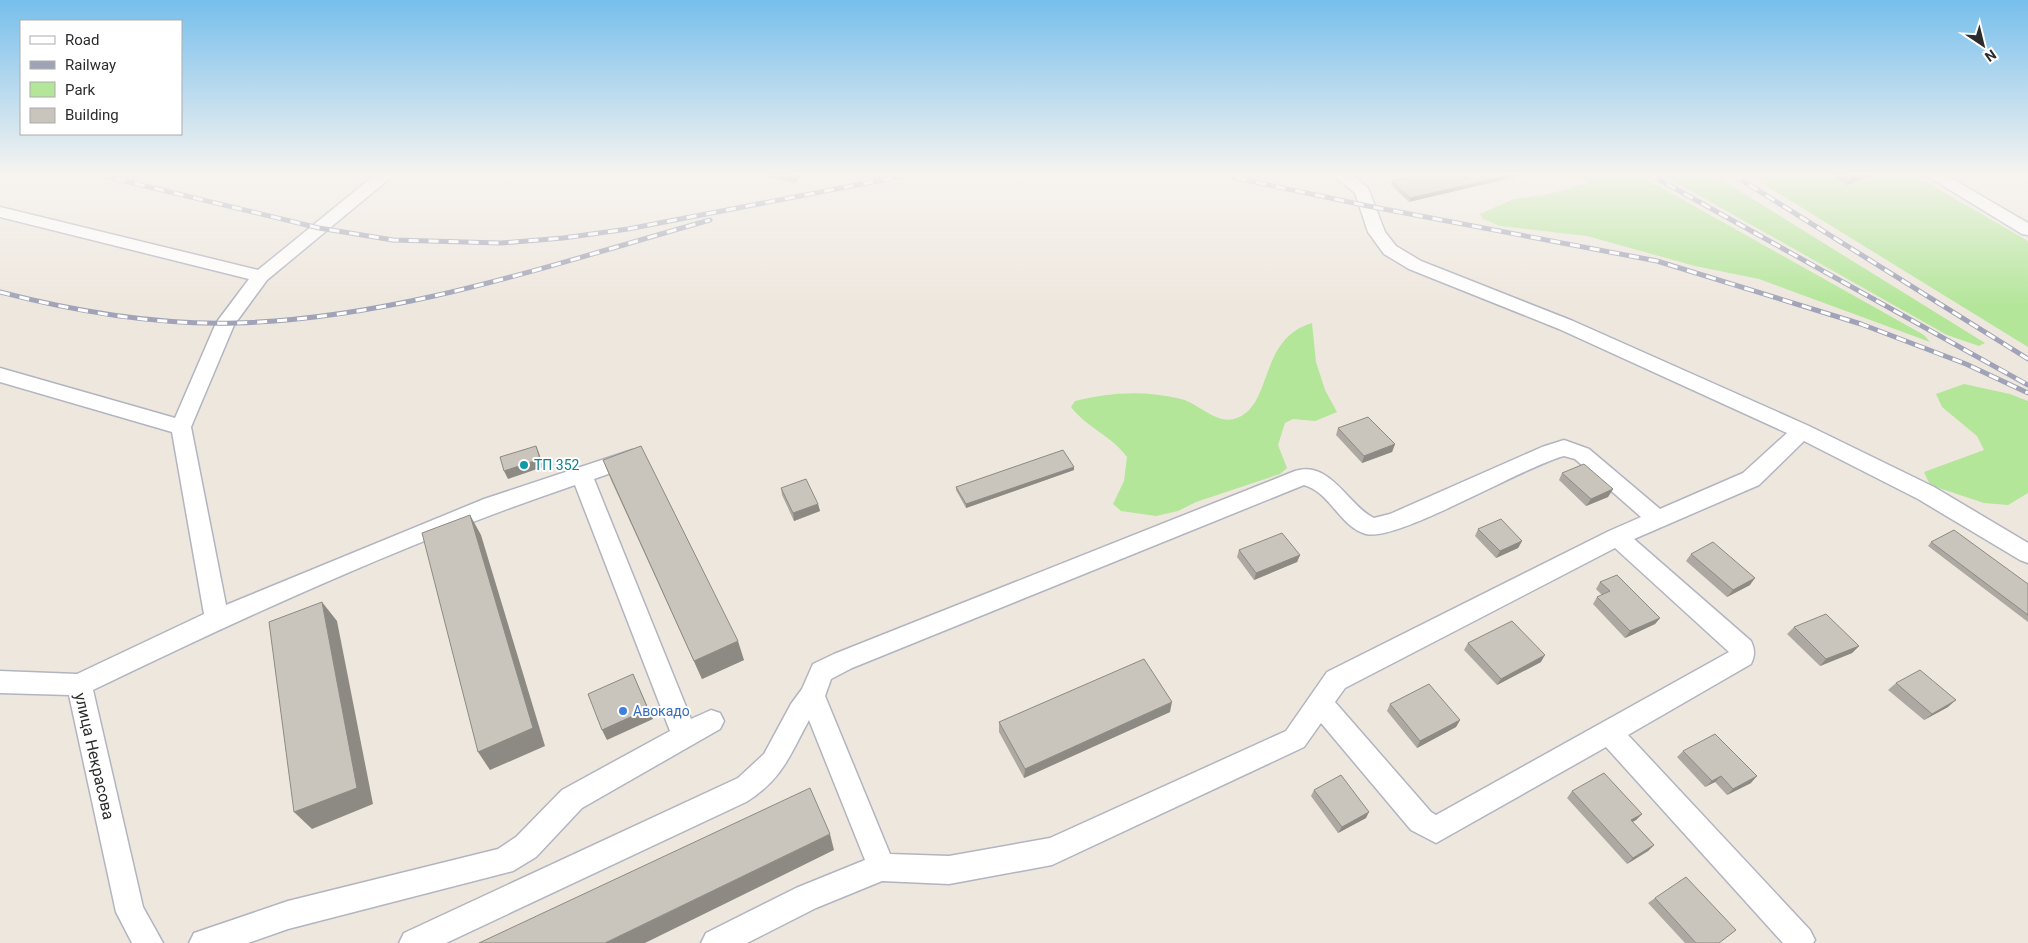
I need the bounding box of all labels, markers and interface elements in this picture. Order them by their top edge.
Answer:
legend [20,20,182,135]
north arrow [1958,20,2008,70]
text: Road [65,31,99,49]
text: N [1982,46,1999,65]
text: Railway [65,56,116,74]
text: Park [65,81,96,99]
text: Building [65,106,119,124]
place label: ТП 352 [534,457,580,473]
marker: ТП 352 [518,459,530,471]
street label: улица Некрасова [71,691,118,821]
place label: Авокадо [633,703,690,719]
marker: Авокадо [617,705,629,717]

